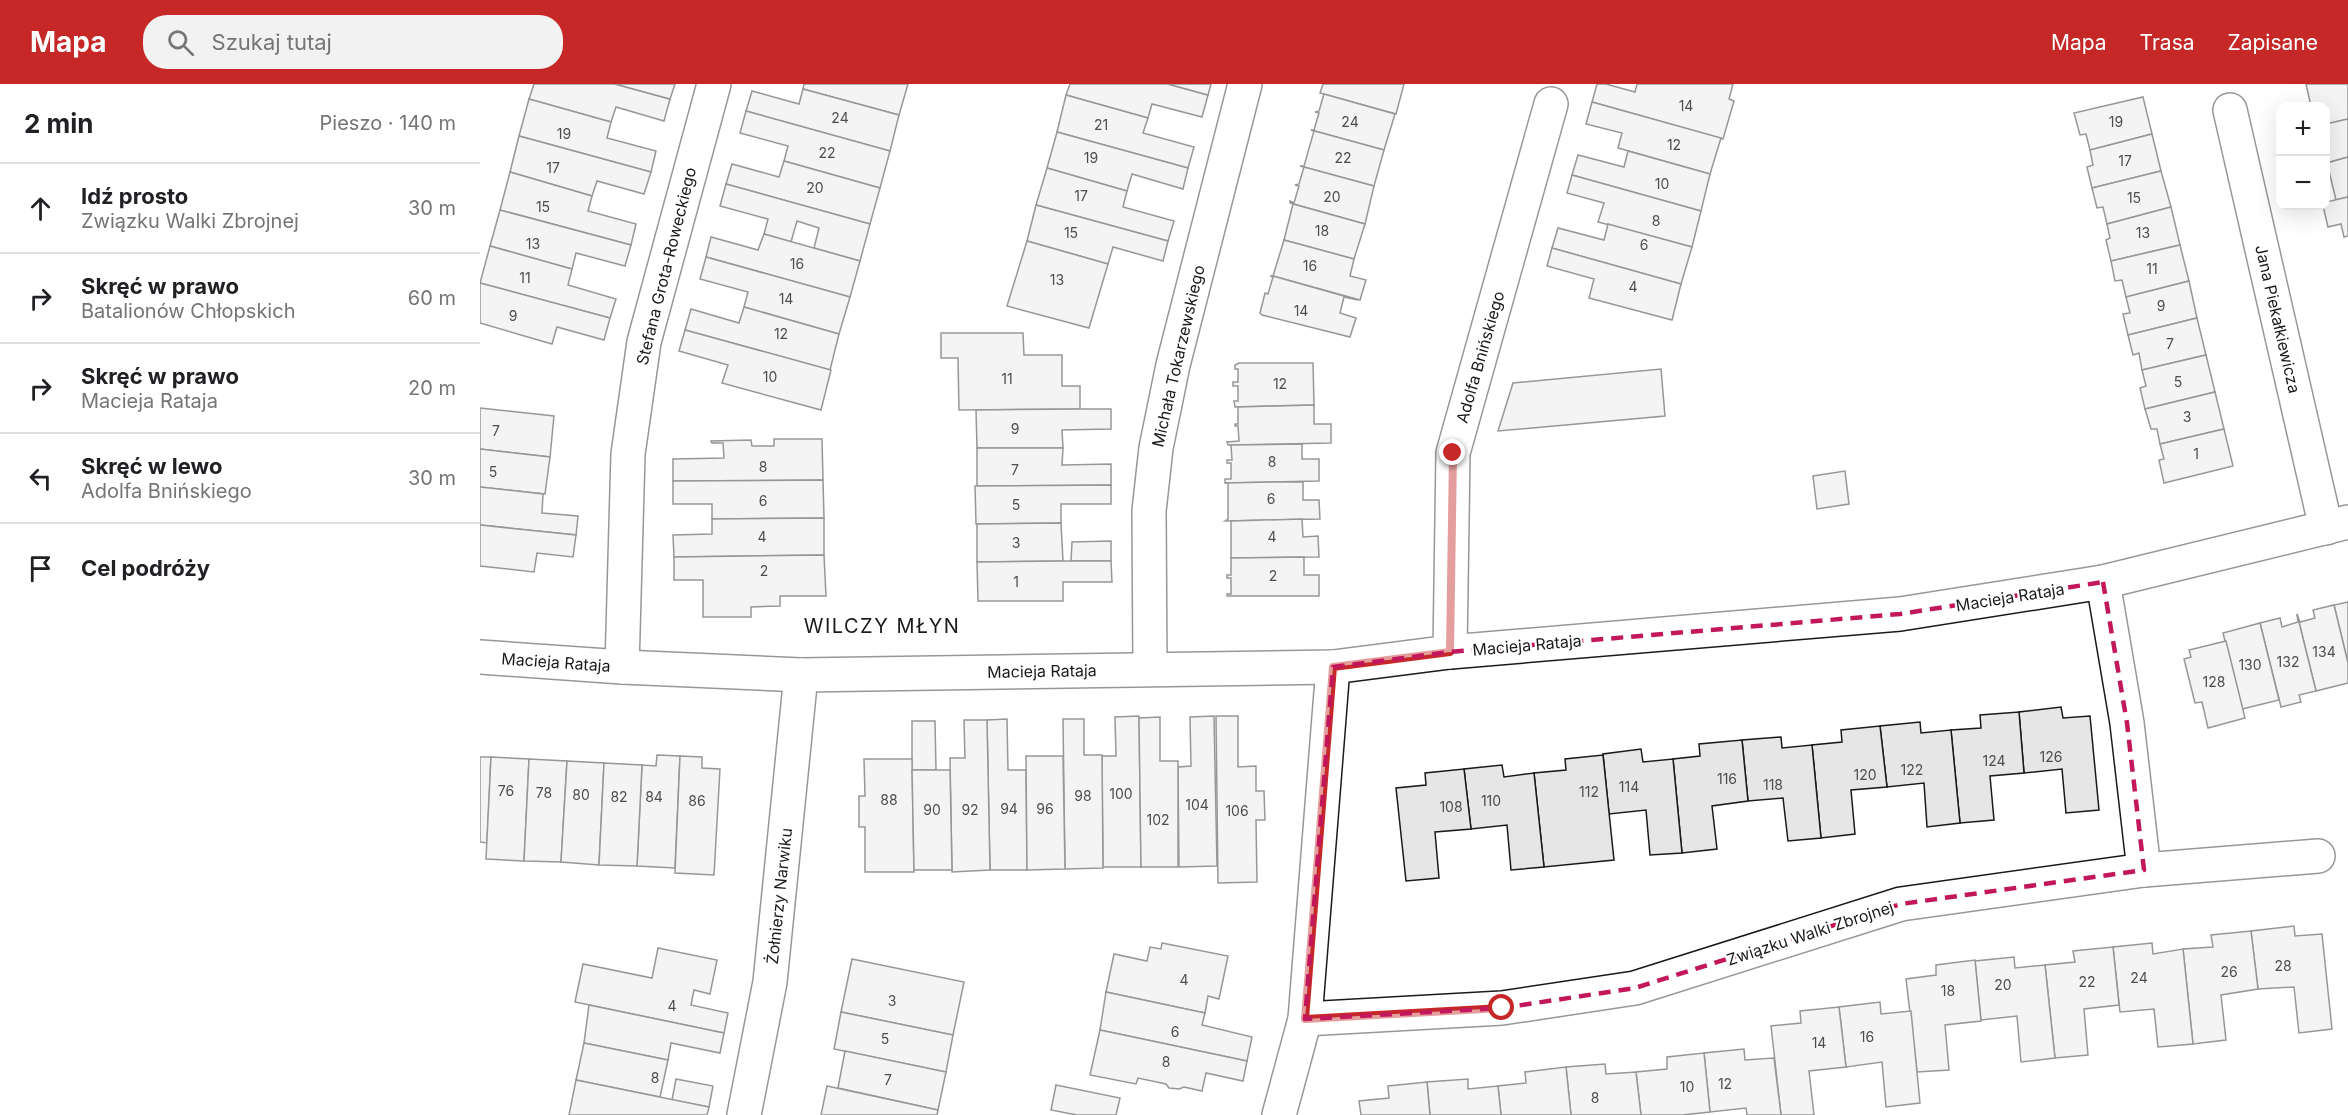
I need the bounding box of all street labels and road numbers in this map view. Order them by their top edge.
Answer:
street label: Stefana Grota-Roweckiego [632,165,700,367]
street label: Jana Piekałkiewicza [2251,243,2305,395]
street label: Michała Tokarzewskiego [1147,263,1209,449]
street label: Adolfa Bnińskiego [1452,289,1508,425]
street label: Macieja Rataja [1954,579,2066,615]
street label: Macieja Rataja [1472,630,1582,660]
street label: Macieja Rataja [501,648,611,676]
street label: Macieja Rataja [987,660,1097,682]
street label: Żołnierzy Narwiku [762,827,796,965]
street label: Związku Walki Zbrojnej [1724,897,1896,969]

